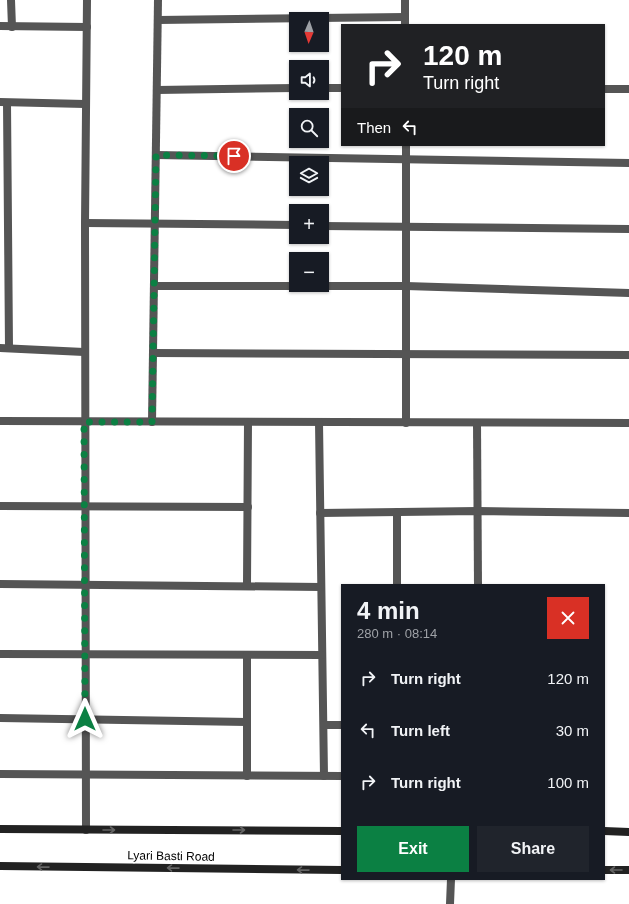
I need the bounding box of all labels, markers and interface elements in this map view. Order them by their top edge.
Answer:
north arrow [289,12,329,52]
map controls [289,12,329,292]
icon: right [357,40,409,92]
text: 120 m [423,40,502,71]
button: sound [289,60,329,100]
text: Turn right [423,73,499,93]
button: search [289,108,329,148]
icon: left [399,116,421,138]
text: Then [357,119,391,136]
pin [217,139,251,173]
icon: arrive [223,145,245,167]
button: layers [289,156,329,196]
button: + [289,204,329,244]
button: − [289,252,329,292]
text: 4 min [357,597,420,624]
button: close [547,597,589,639]
text: 280 m · 08:14 [357,626,437,641]
icon: right [357,667,379,689]
text: Turn right [391,670,461,687]
text: 120 m [547,670,589,687]
position arrow [64,698,106,740]
icon: left [357,719,379,741]
text: Turn left [391,722,450,739]
text: 30 m [556,722,589,739]
icon: right [357,771,379,793]
text: Turn right [391,774,461,791]
text: 100 m [547,774,589,791]
one-way arrow [102,826,115,834]
one-way arrow [232,826,245,834]
button: Exit [357,826,469,872]
button: Share [477,826,589,872]
street label: Lyari Basti Road [127,848,215,864]
one-way arrow [37,863,50,871]
one-way arrow [167,864,180,872]
one-way arrow [297,866,310,874]
one-way arrow [610,866,623,874]

